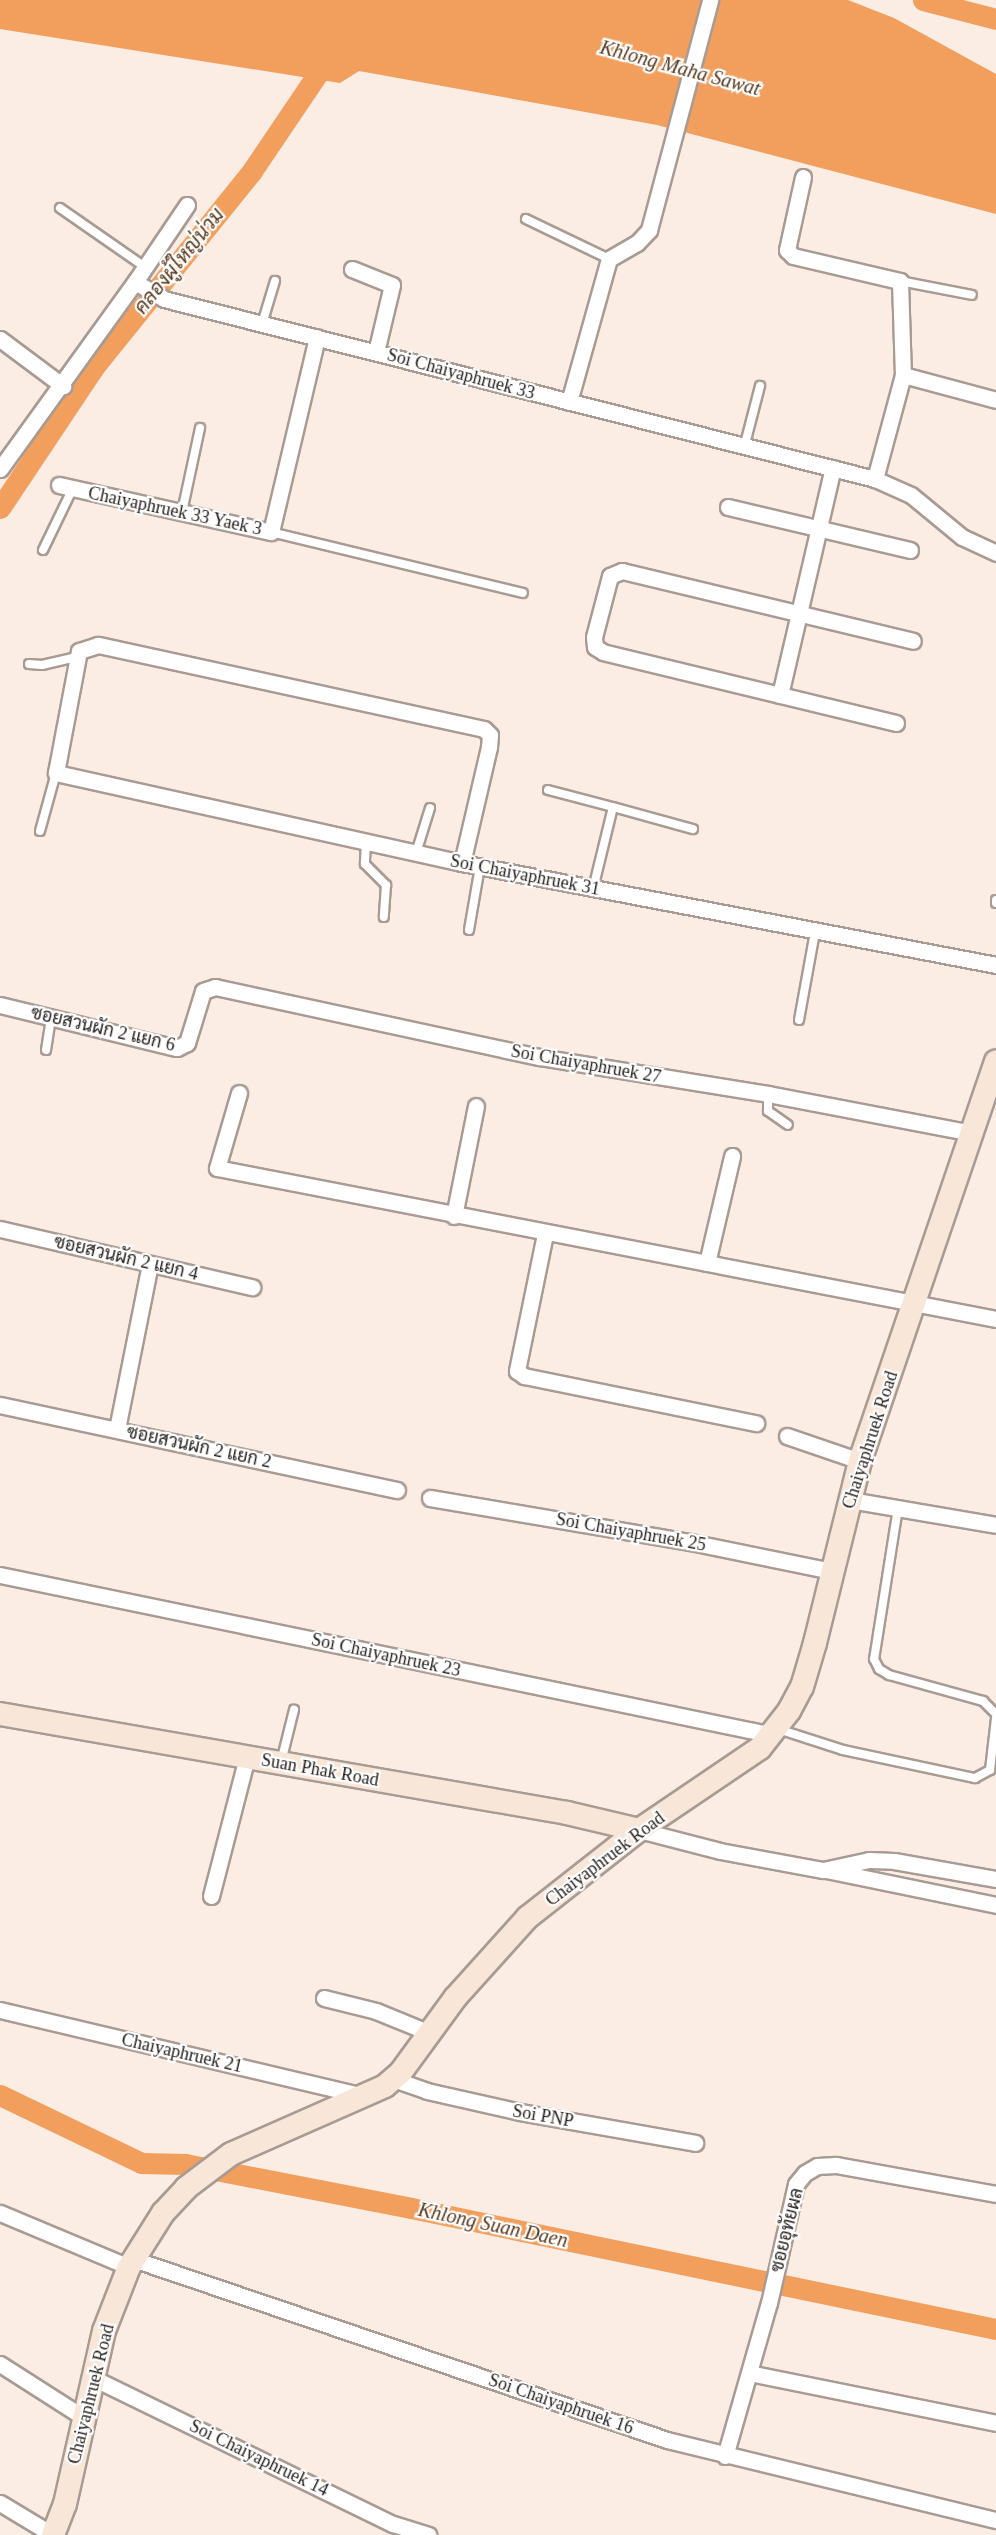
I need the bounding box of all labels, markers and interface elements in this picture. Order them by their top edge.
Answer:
water label: Khlong Maha Sawat [597,35,763,101]
water label: คลองผู้ใหญ่น่วม [129,203,229,319]
street label: Soi Chaiyaphruek 33 [385,344,537,404]
street label: Chaiyaphruek 33 Yaek 3 [86,482,264,540]
street label: Soi Chaiyaphruek 31 [448,850,602,900]
street label: ซอยสวนผัก 2 แยก 6 [29,1002,177,1056]
street label: Soi Chaiyaphruek 27 [509,1040,663,1088]
street label: ซอยสวนผัก 2 แยก 4 [52,1231,200,1285]
street label: Chaiyaphruek Road [838,1368,902,1512]
street label: ซอยสวนผัก 2 แยก 2 [125,1421,273,1473]
street label: Soi Chaiyaphruek 25 [554,1508,708,1556]
street label: Soi Chaiyaphruek 23 [309,1629,463,1681]
street label: Suan Phak Road [260,1749,380,1791]
street label: Chaiyaphruek Road [541,1807,669,1911]
street label: Chaiyaphruek 21 [119,2029,245,2077]
street label: Soi PNP [511,2100,575,2132]
street label: ซอยอุทัยผล [766,2186,808,2274]
water label: Khlong Suan Daen [416,2197,570,2253]
street label: Chaiyaphruek Road [63,2322,119,2466]
street label: Soi Chaiyaphruek 16 [486,2369,636,2439]
street label: Soi Chaiyaphruek 14 [186,2415,332,2501]

